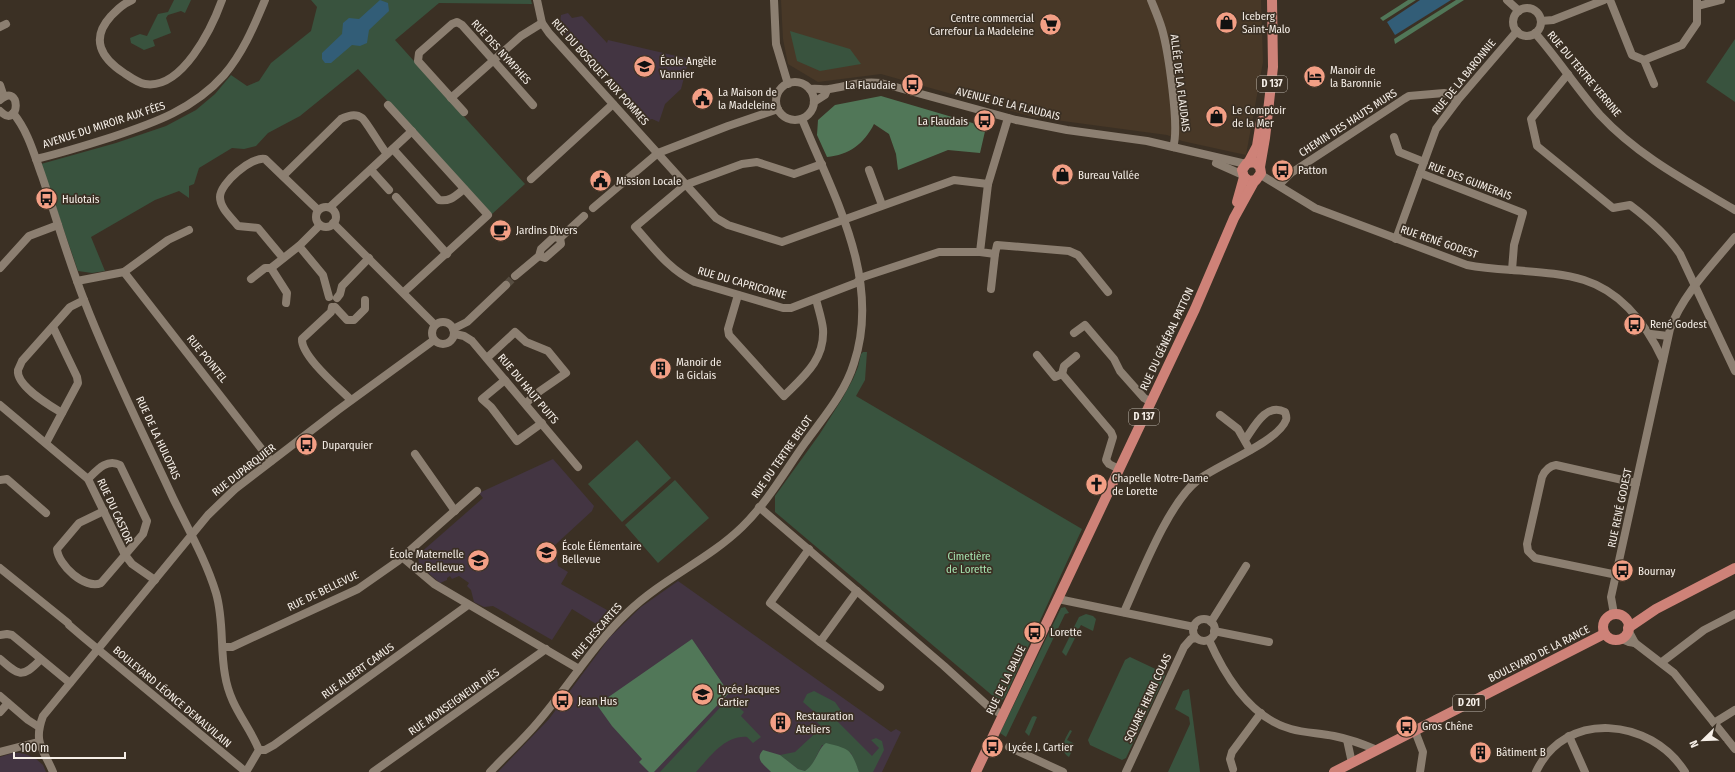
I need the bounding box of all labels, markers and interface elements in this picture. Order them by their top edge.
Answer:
shop icon: Iceberg Saint-Malo [1214,9,1240,35]
place label: Iceberg Saint-Malo [1242,10,1291,36]
supermarket icon: Centre commercial Carrefour La Madeleine [1037,11,1063,37]
place label: Centre commercial Carrefour La Madeleine [930,12,1034,38]
street label: RUE DU BOSQUET AUX POMMES [549,16,652,128]
street label: RUE DES NYMPHES [469,17,534,87]
street label: RUE DU TERTRE VERRINE [1544,28,1624,120]
street label: ALLÉE DE LA FLAUDAIS [1168,33,1193,133]
street label: RUE DE LA BARONNIE [1430,37,1498,117]
school or university icon: École Angèle Vannier [631,54,657,80]
place label: École Angèle Vannier [660,54,716,81]
hotel icon: Manoir de la Baronnie [1301,63,1327,89]
place label: Manoir de la Baronnie [1330,64,1381,90]
bus stop icon: La Flaudaie [899,72,925,98]
road number: D 137 [1257,76,1287,92]
place label: La Flaudaie [845,79,896,92]
public building icon: La Maison de la Madeleine [690,85,716,111]
street label: AVENUE DE LA FLAUDAIS [955,85,1062,123]
place label: La Maison de la Madeleine [718,86,777,112]
street label: CHEMIN DES HAUTS MURS [1297,86,1400,160]
street label: AVENUE DU MIROIR AUX FÉES [41,98,167,151]
shop icon: Le Comptoir de la Mer [1204,103,1230,129]
place label: Le Comptoir de la Mer [1232,104,1286,130]
bus stop icon: La Flaudais [971,108,997,134]
place label: La Flaudais [918,115,968,128]
bus stop icon: Patton [1269,157,1295,183]
street label: RUE DES GUIMERAIS [1426,159,1514,203]
shop icon: Bureau Vallée [1050,162,1076,188]
place label: Patton [1298,164,1327,177]
public building icon: Mission Locale [587,168,613,194]
place label: Bureau Vallée [1078,169,1139,182]
place label: Mission Locale [616,175,681,188]
bus stop icon: Hulotais [33,186,59,212]
place label: Hulotais [62,193,100,206]
cafe icon: Jardins Divers [487,217,513,243]
street label: RUE RENÉ GODEST [1399,222,1480,262]
place label: Jardins Divers [516,224,578,237]
street label: RUE DU CAPRICORNE [696,264,788,302]
street label: RUE DU GÉNÉRAL PATTON [1137,285,1197,392]
bus stop icon: René Godest [1621,311,1647,337]
place label: René Godest [1650,318,1707,331]
street label: RUE POINTEL [184,333,230,386]
street label: RUE DU HAUT PUITS [495,351,561,427]
building icon: Manoir de la Giclais [647,355,673,381]
place label: Manoir de la Giclais [676,356,721,382]
street label: RUE DE LA HULOTAIS [133,394,183,482]
road number: D 137 [1129,409,1159,425]
street label: RUE DU TERTRE BELOT [749,413,816,501]
bus stop icon: Duparquier [293,432,319,458]
place label: Duparquier [322,439,373,452]
street label: RUE DUPARQUIER [210,441,278,499]
street label: RUE RENÉ GODEST [1604,466,1635,549]
church icon: Chapelle Notre-Dame de Lorette [1083,471,1109,497]
place label: Chapelle Notre-Dame de Lorette [1112,472,1208,498]
street label: RUE DU CASTOR [94,477,136,545]
school or university icon: École Élémentaire Bellevue [534,539,560,565]
place label: École Élémentaire Bellevue [562,539,642,566]
place label: École Maternelle de Bellevue [390,547,464,574]
school or university icon: École Maternelle de Bellevue [466,547,492,573]
park label: Cimetière de Lorette [946,550,992,576]
bus stop icon: Bournay [1609,558,1635,584]
place label: Bournay [1638,565,1675,578]
street label: RUE DE BELLEVUE [285,568,361,614]
street label: RUE DESCARTES [569,600,625,662]
bus stop icon: Lorette [1022,619,1048,645]
street label: BOULEVARD DE LA RANCE [1486,623,1592,685]
place label: Lorette [1050,626,1082,639]
street label: RUE ALBERT CAMUS [319,640,397,702]
street label: BOULEVARD LÉONCE DEMALVILAIN [110,643,234,750]
street label: RUE DE LA BALUE [984,643,1028,717]
street label: SQUARE HENRI COLAS [1122,651,1175,745]
street label: RUE MONSEIGNEUR DIÈS [406,665,502,738]
school or university icon: Lycée Jacques Cartier [690,682,716,708]
place label: Lycée Jacques Cartier [718,683,780,709]
bus stop icon: Jean Hus [550,688,576,714]
place label: Jean Hus [578,695,618,708]
road number: D 201 [1453,695,1485,711]
building icon: Restauration Ateliers [767,709,793,735]
place label: Restauration Ateliers [796,710,853,736]
bus stop icon: Gros Chêne [1393,713,1419,739]
place label: Gros Chêne [1422,720,1473,733]
north arrow [1683,720,1723,760]
scale bar [14,734,125,760]
bus stop icon: Lycée J. Cartier [980,734,1006,760]
text: N [1687,738,1702,749]
building icon: Bâtiment B [1467,739,1493,765]
text: 100 m [20,741,49,755]
place label: Lycée J. Cartier [1008,741,1073,754]
place label: Bâtiment B [1496,746,1546,759]

